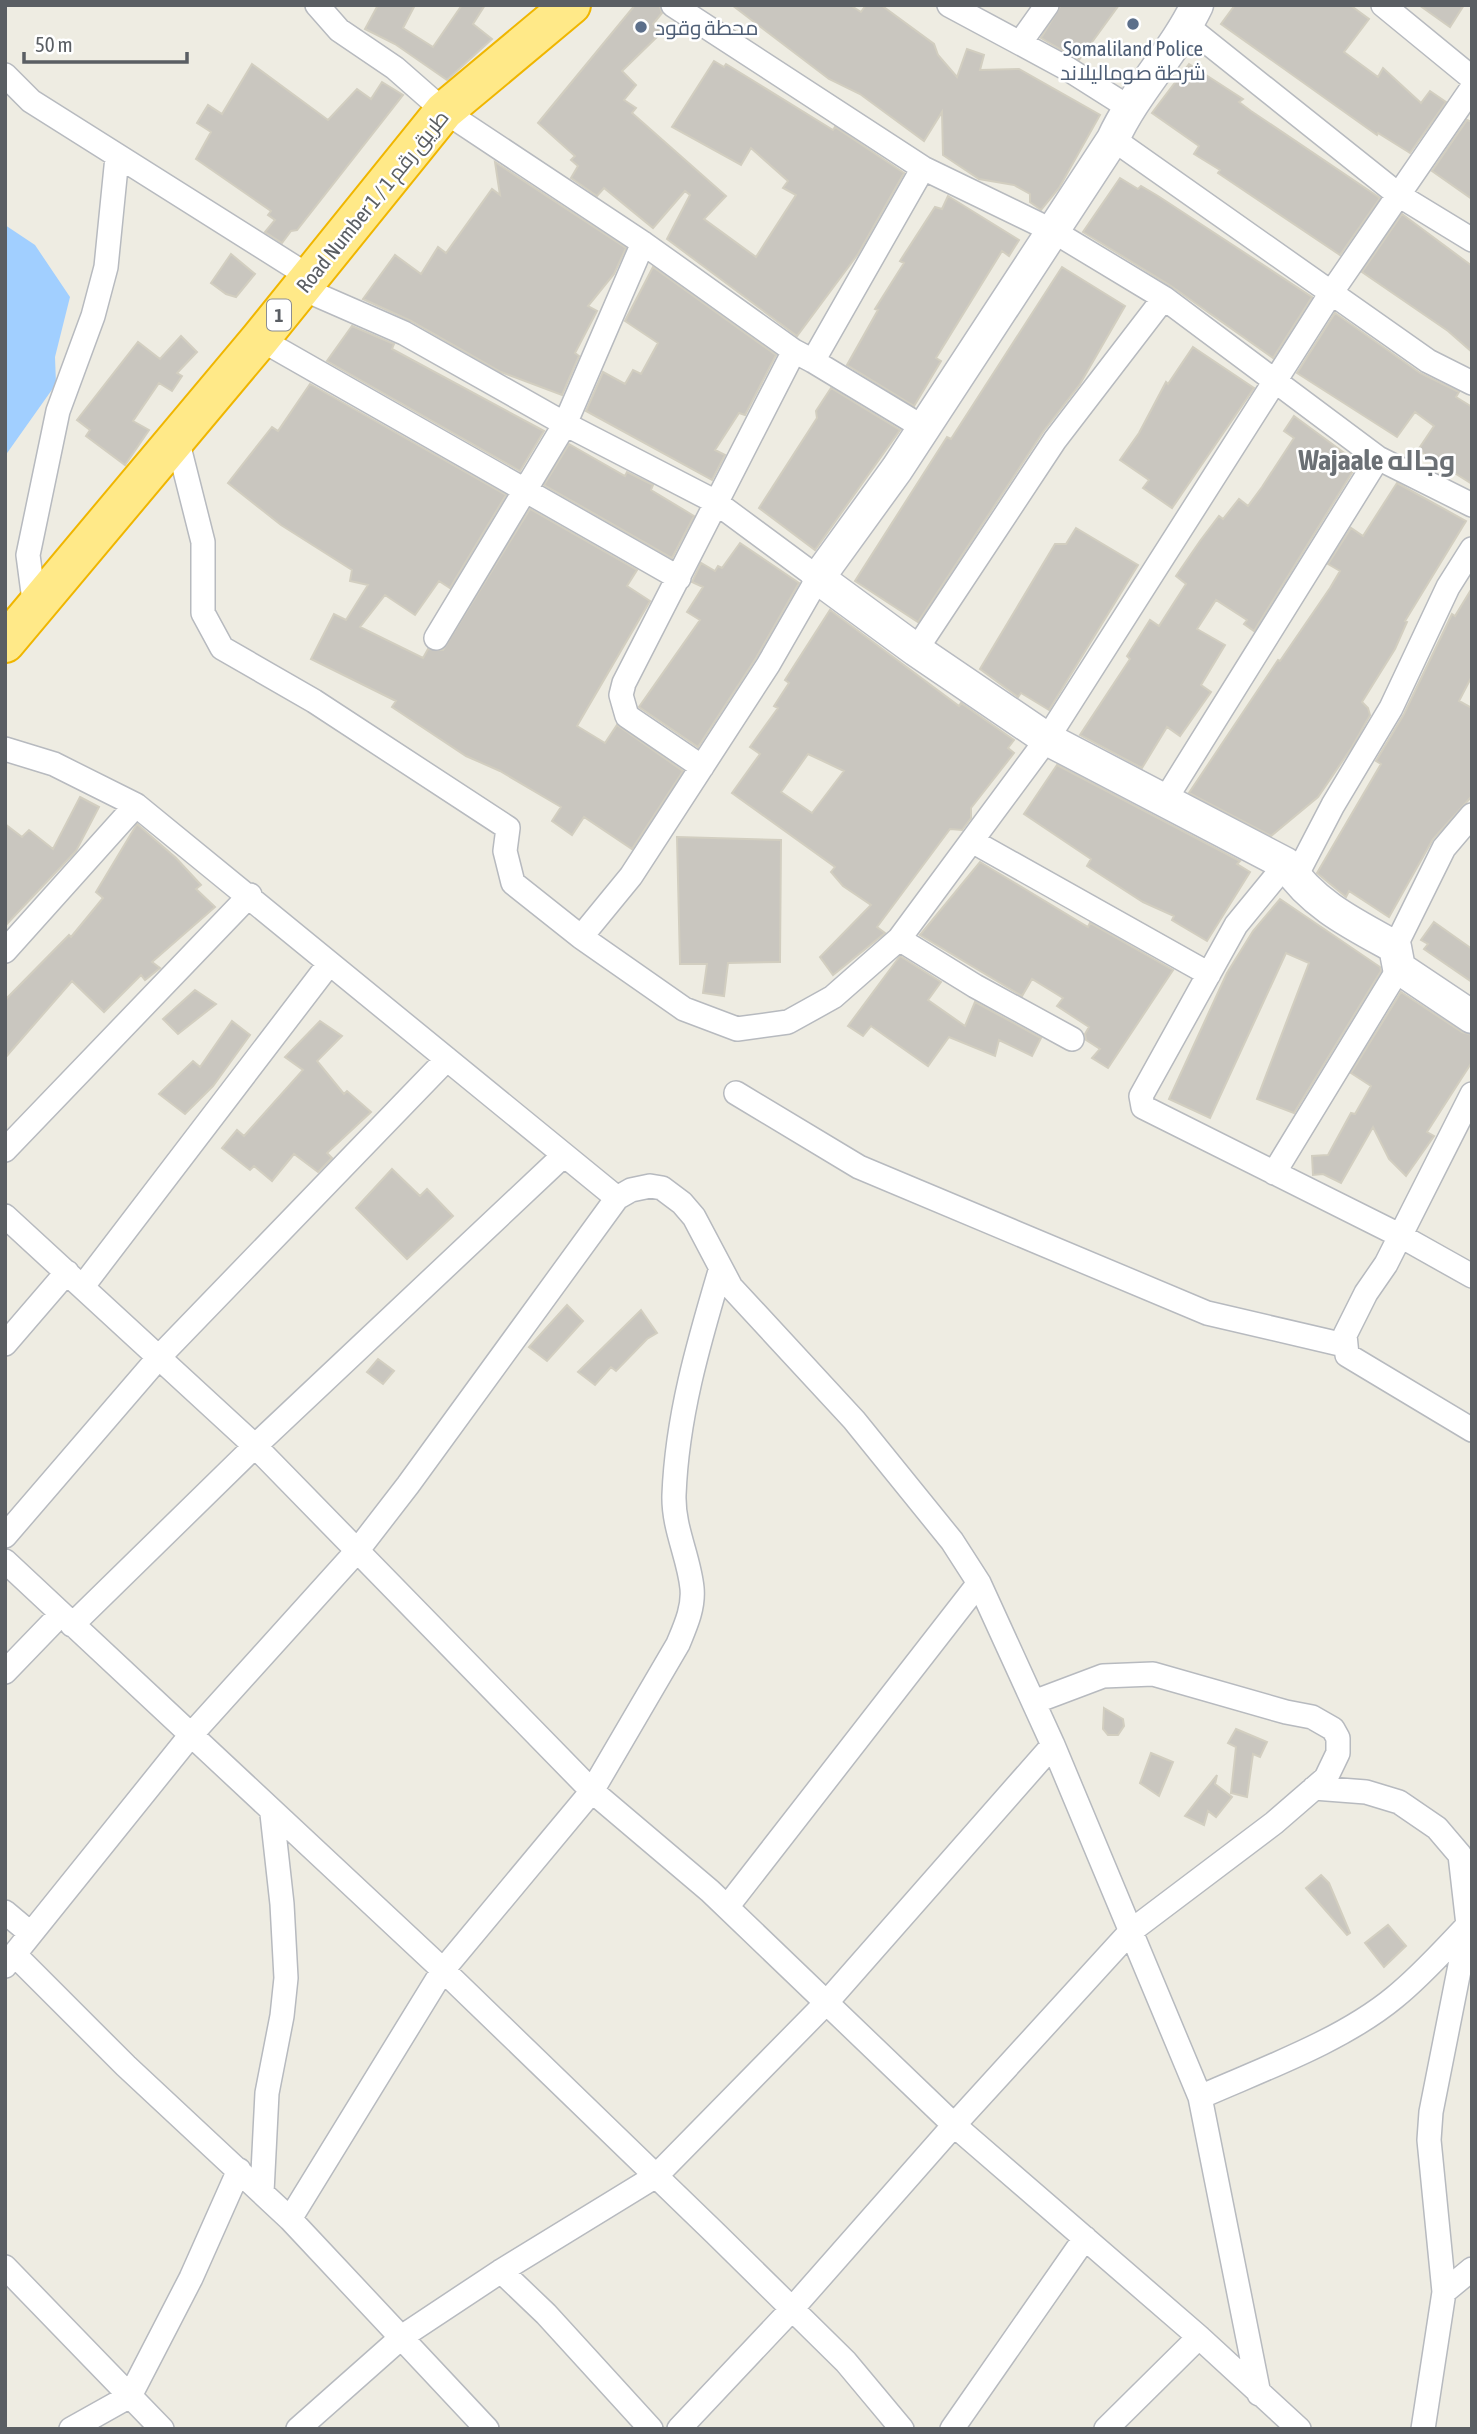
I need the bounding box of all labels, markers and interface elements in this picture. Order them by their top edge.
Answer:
place label: محطة وقود [655,15,758,40]
marker: Somaliland Police شرطة صوماليلاند [1125,16,1141,32]
marker: محطة وقود [633,19,649,35]
scale bar [24,21,187,65]
text: 50 m [35,32,73,56]
place label: Somaliland Police شرطة صوماليلاند [1060,36,1206,85]
street label: Road Number 1 / طريق رقم 1 [291,105,455,299]
road number: 1 [267,300,291,330]
district label: Wajaale وجاله [1298,444,1455,477]

